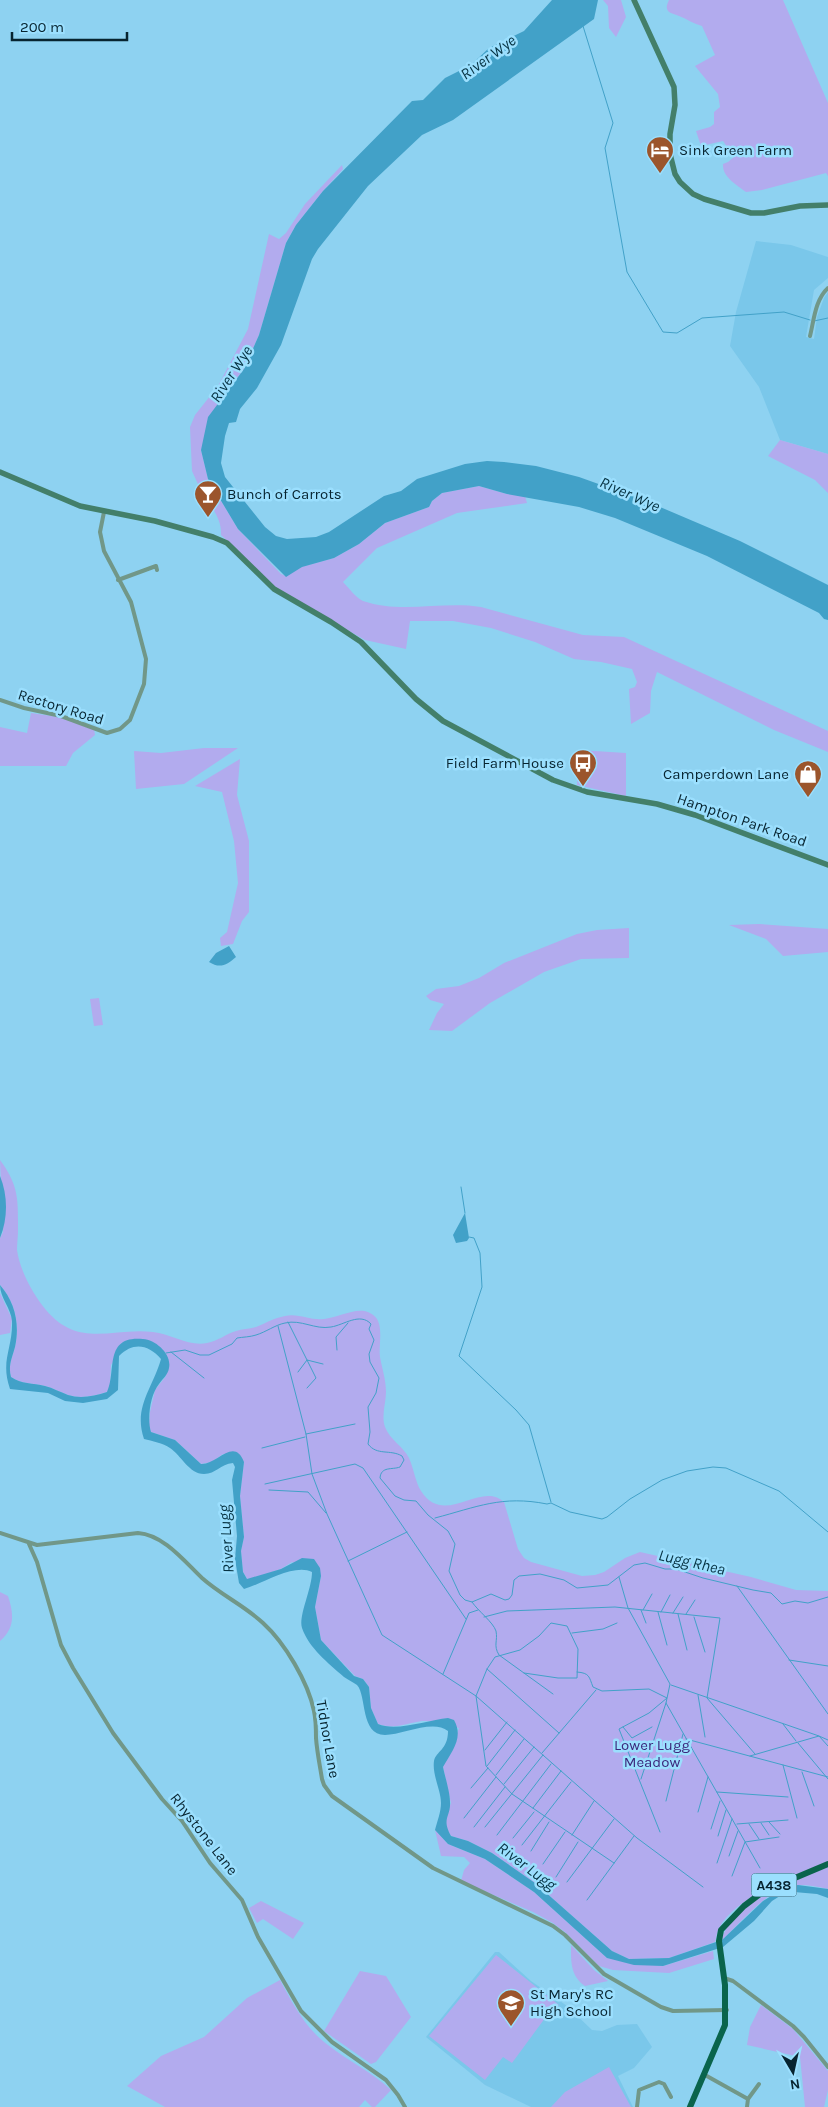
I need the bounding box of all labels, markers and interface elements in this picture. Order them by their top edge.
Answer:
scale bar [12,10,128,42]
text: 200 m [20,18,64,36]
water label: River Wye [457,30,520,83]
hotel icon: Sink Green Farm [645,135,675,174]
place label: Sink Green Farm [679,141,792,159]
water label: River Wye [206,342,257,406]
water label: River Wye [597,472,664,516]
bar icon: Bunch of Carrots [193,479,223,518]
place label: Bunch of Carrots [227,485,342,503]
street label: Rectory Road [16,685,106,729]
bus stop icon: Field Farm House [568,748,598,787]
place label: Field Farm House [446,754,564,772]
shop icon: Camperdown Lane [793,759,823,798]
place label: Camperdown Lane [663,765,789,783]
street label: Hampton Park Road [675,789,809,851]
water label: River Lugg [214,1503,238,1574]
water label: Lugg Rhea [657,1545,727,1579]
street label: Tidnor Lane [312,1698,344,1780]
park label: Lower Lugg Meadow [614,1736,690,1771]
street label: Rhystone Lane [166,1789,242,1879]
water label: River Lugg [494,1838,561,1895]
road number: A438 [752,1874,796,1896]
place label: St Mary's RC High School [530,1985,614,2020]
school or university icon: St Mary's RC High School [496,1988,526,2027]
north arrow [768,2047,818,2097]
text: N [789,2075,801,2094]

